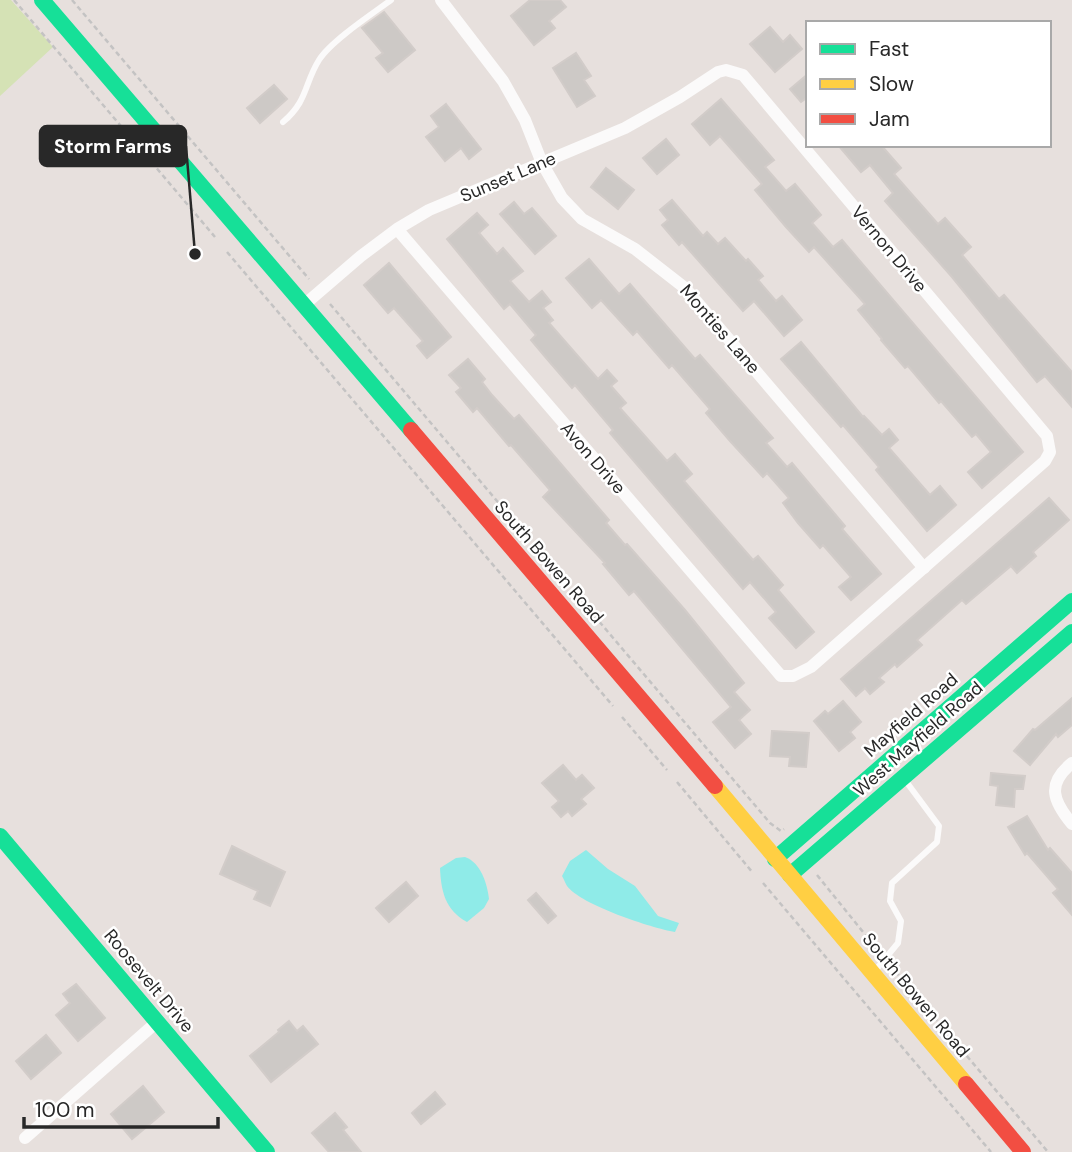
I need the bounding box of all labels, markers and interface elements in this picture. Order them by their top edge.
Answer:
legend [806,21,1051,147]
text: Fast [869,35,909,63]
text: Slow [869,70,914,98]
text: Jam [869,105,910,133]
callout: Storm Farms [40,126,186,166]
text: Storm Farms [54,134,172,159]
street label: Sunset Lane [456,146,560,208]
street label: Vernon Drive [846,200,932,298]
street label: Monties Lane [674,279,766,379]
street label: Avon Drive [555,417,631,499]
street label: South Bowen Road [489,495,609,629]
street label: Mayfield Road [859,668,963,762]
street label: West Mayfield Road [848,676,988,802]
street label: Roosevelt Drive [99,924,199,1038]
street label: South Bowen Road [857,928,975,1062]
scale bar [24,1086,219,1130]
text: 100 m [35,1096,95,1124]

